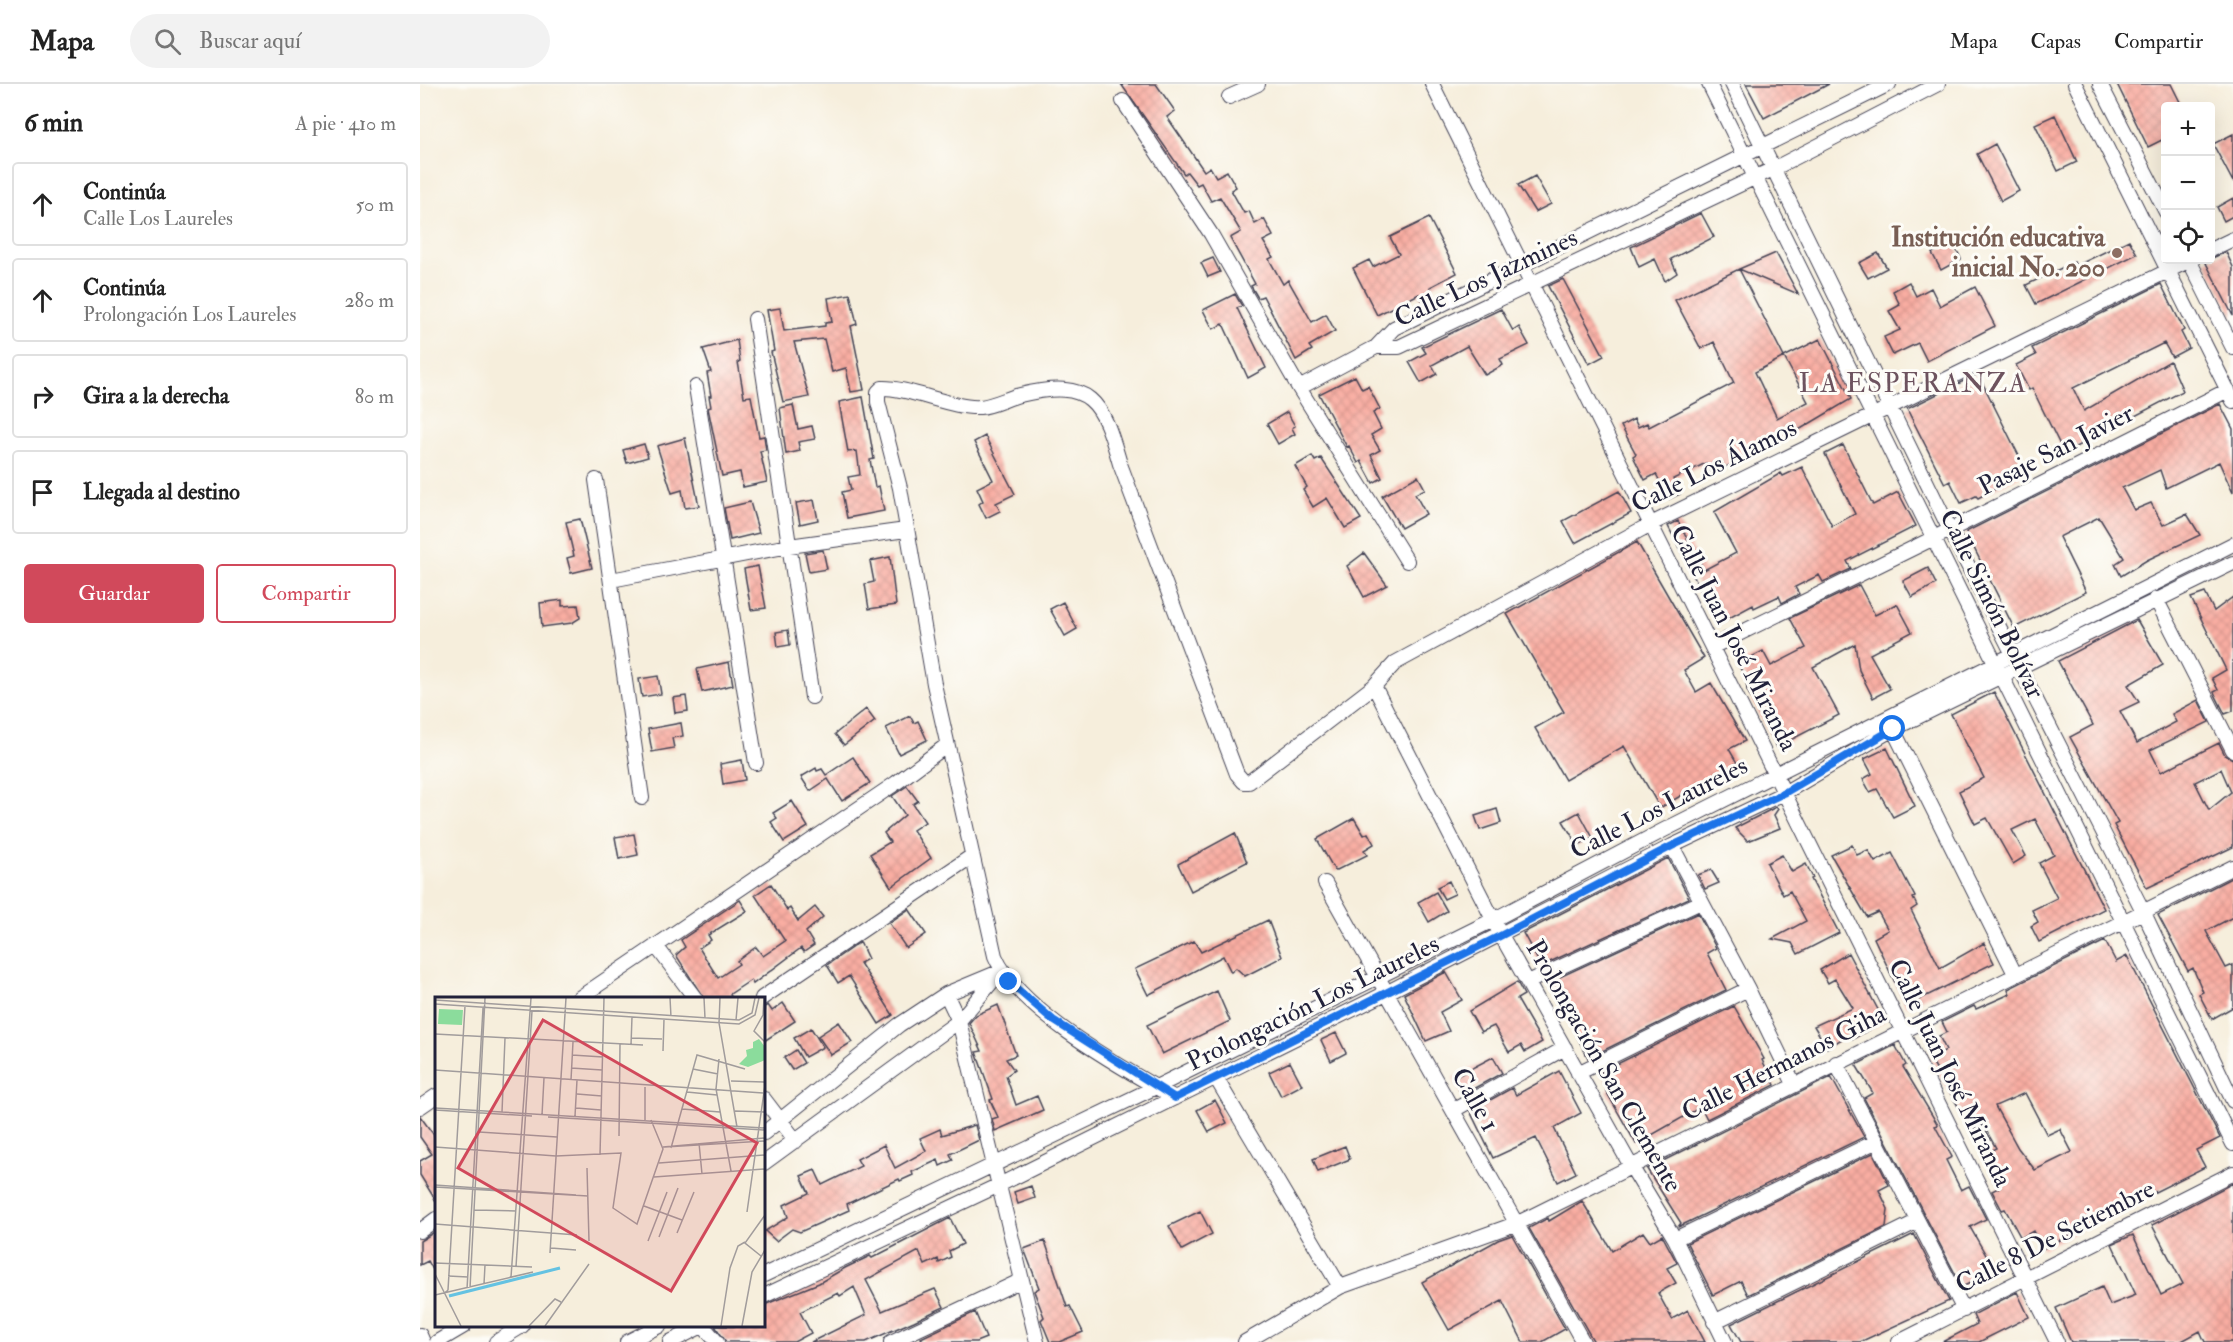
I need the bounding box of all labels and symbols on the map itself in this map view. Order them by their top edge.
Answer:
street label: Calle Los Jazmines [1389,222,1583,334]
place label: Institución educativa inicial No. 200 [1891,222,2106,284]
marker: Institución educativa inicial No. 200 [2110,246,2124,260]
district label: LA ESPERANZA [1799,367,2027,400]
street label: Pasaje San Javier [1973,397,2139,503]
street label: Calle Los Álamos [1625,410,1802,520]
street label: Calle Simón Bolívar [1932,504,2052,704]
street label: Calle Juan José Miranda [1663,520,1805,757]
route start [1879,715,1905,741]
street label: Calle Los Laureles [1565,749,1753,866]
street label: Prolongación Los Laureles [1181,928,1445,1078]
street label: Prolongación San Clemente [1519,934,1689,1198]
street label: Calle Juan José Miranda [1881,954,2019,1192]
route end [995,968,1021,994]
inset map [435,997,765,1327]
street label: Calle Hermanos Giha [1677,998,1892,1128]
street label: Calle 1 [1444,1062,1506,1138]
street label: Calle 8 De Setiembre [1950,1173,2160,1301]

